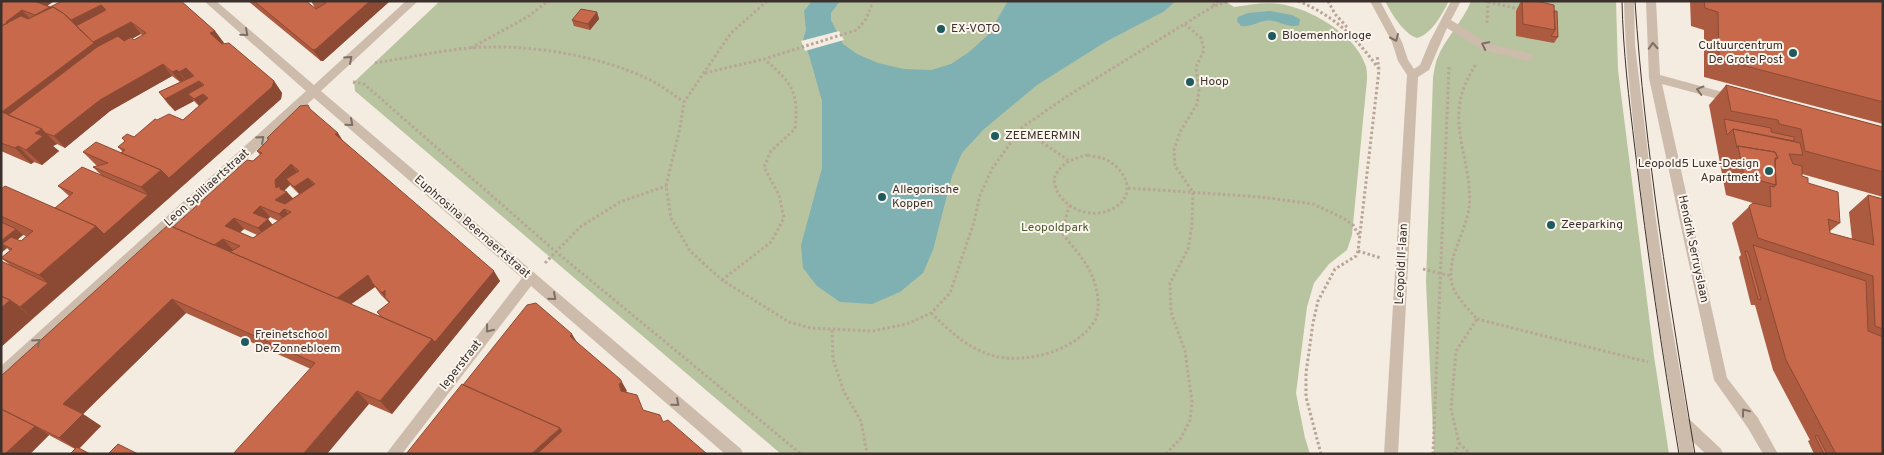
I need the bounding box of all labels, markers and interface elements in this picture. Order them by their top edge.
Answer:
place label: EX-VOTO [951,21,1000,37]
marker: EX-VOTO [935,23,947,35]
one-way arrow [240,27,249,36]
place label: Bloemenhorloge [1282,28,1372,44]
marker: Bloemenhorloge [1266,30,1278,42]
one-way arrow [1388,33,1399,42]
place label: Cultuurcentrum De Grote Post [1698,38,1783,68]
one-way arrow [1481,41,1490,51]
one-way arrow [1648,42,1658,50]
marker: Cultuurcentrum De Grote Post [1787,47,1799,59]
one-way arrow [344,55,353,64]
place label: Hoop [1200,74,1229,90]
marker: Hoop [1184,76,1196,88]
one-way arrow [1696,85,1705,96]
one-way arrow [344,117,353,126]
place label: ZEEMEERMIN [1005,128,1080,144]
marker: ZEEMEERMIN [989,130,1001,142]
one-way arrow [255,136,264,145]
street label: Leon Spilliaertstraat [161,145,253,231]
place label: Leopold5 Luxe-Design Apartment [1638,156,1759,186]
marker: Leopold5 Luxe-Design Apartment [1763,165,1775,177]
street label: Euphrosina Beernaertstraat [410,172,534,282]
place label: Allegorische Koppen [892,182,959,212]
marker: Allegorische Koppen [876,191,888,203]
street label: Hendrik Serruyslaan [1674,194,1712,304]
place label: Zeeparking [1561,217,1623,233]
marker: Zeeparking [1545,219,1557,231]
park label: Leopoldpark [1021,220,1089,236]
street label: Leopold II-laan [1392,223,1412,305]
one-way arrow [548,291,557,300]
one-way arrow [486,323,495,333]
place label: Freinetschool De Zonnebloem [255,327,340,357]
marker: Freinetschool De Zonnebloem [239,336,251,348]
street label: Ieperstraat [436,337,486,393]
one-way arrow [32,339,41,348]
one-way arrow [671,397,680,406]
one-way arrow [1742,408,1751,418]

